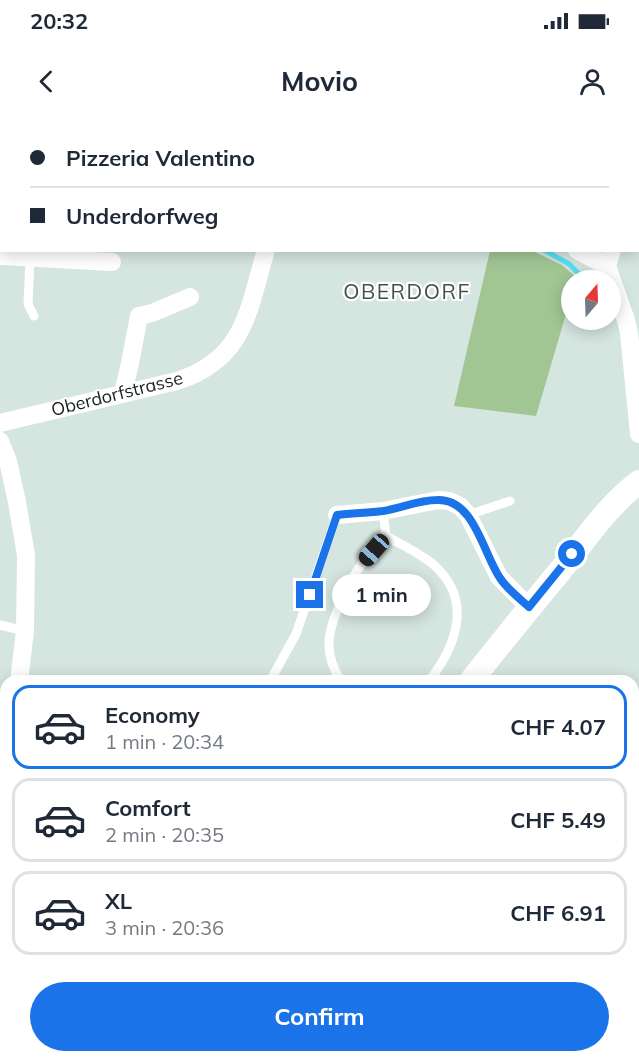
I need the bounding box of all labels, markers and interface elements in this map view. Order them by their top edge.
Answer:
text: 20:32 [30,7,88,35]
text: Movio [281,64,358,98]
icon: back [30,65,63,98]
icon: person [576,65,609,98]
text: Pizzeria Valentino [66,144,255,172]
text: Underdorfweg [66,202,218,230]
north arrow [561,270,621,330]
map controls [561,270,621,330]
district label: OBERDORF [343,278,471,304]
street label: Oberdorfstrasse [49,366,185,421]
car [355,531,393,569]
route start [558,540,585,567]
callout: 1 min [331,574,430,616]
route end [296,581,323,608]
text: 1 min [355,582,408,607]
icon: car [33,700,87,754]
text: Economy [105,701,200,729]
text: CHF 4.07 [510,713,606,741]
text: 1 min · 20:34 [105,729,224,754]
icon: car [33,793,87,847]
text: Comfort [105,794,191,822]
text: CHF 5.49 [510,806,606,834]
text: 2 min · 20:35 [105,822,224,847]
icon: car [33,886,87,940]
text: XL [105,887,132,915]
text: CHF 6.91 [510,899,606,927]
text: 3 min · 20:36 [105,915,224,940]
button: Confirm [30,982,609,1051]

